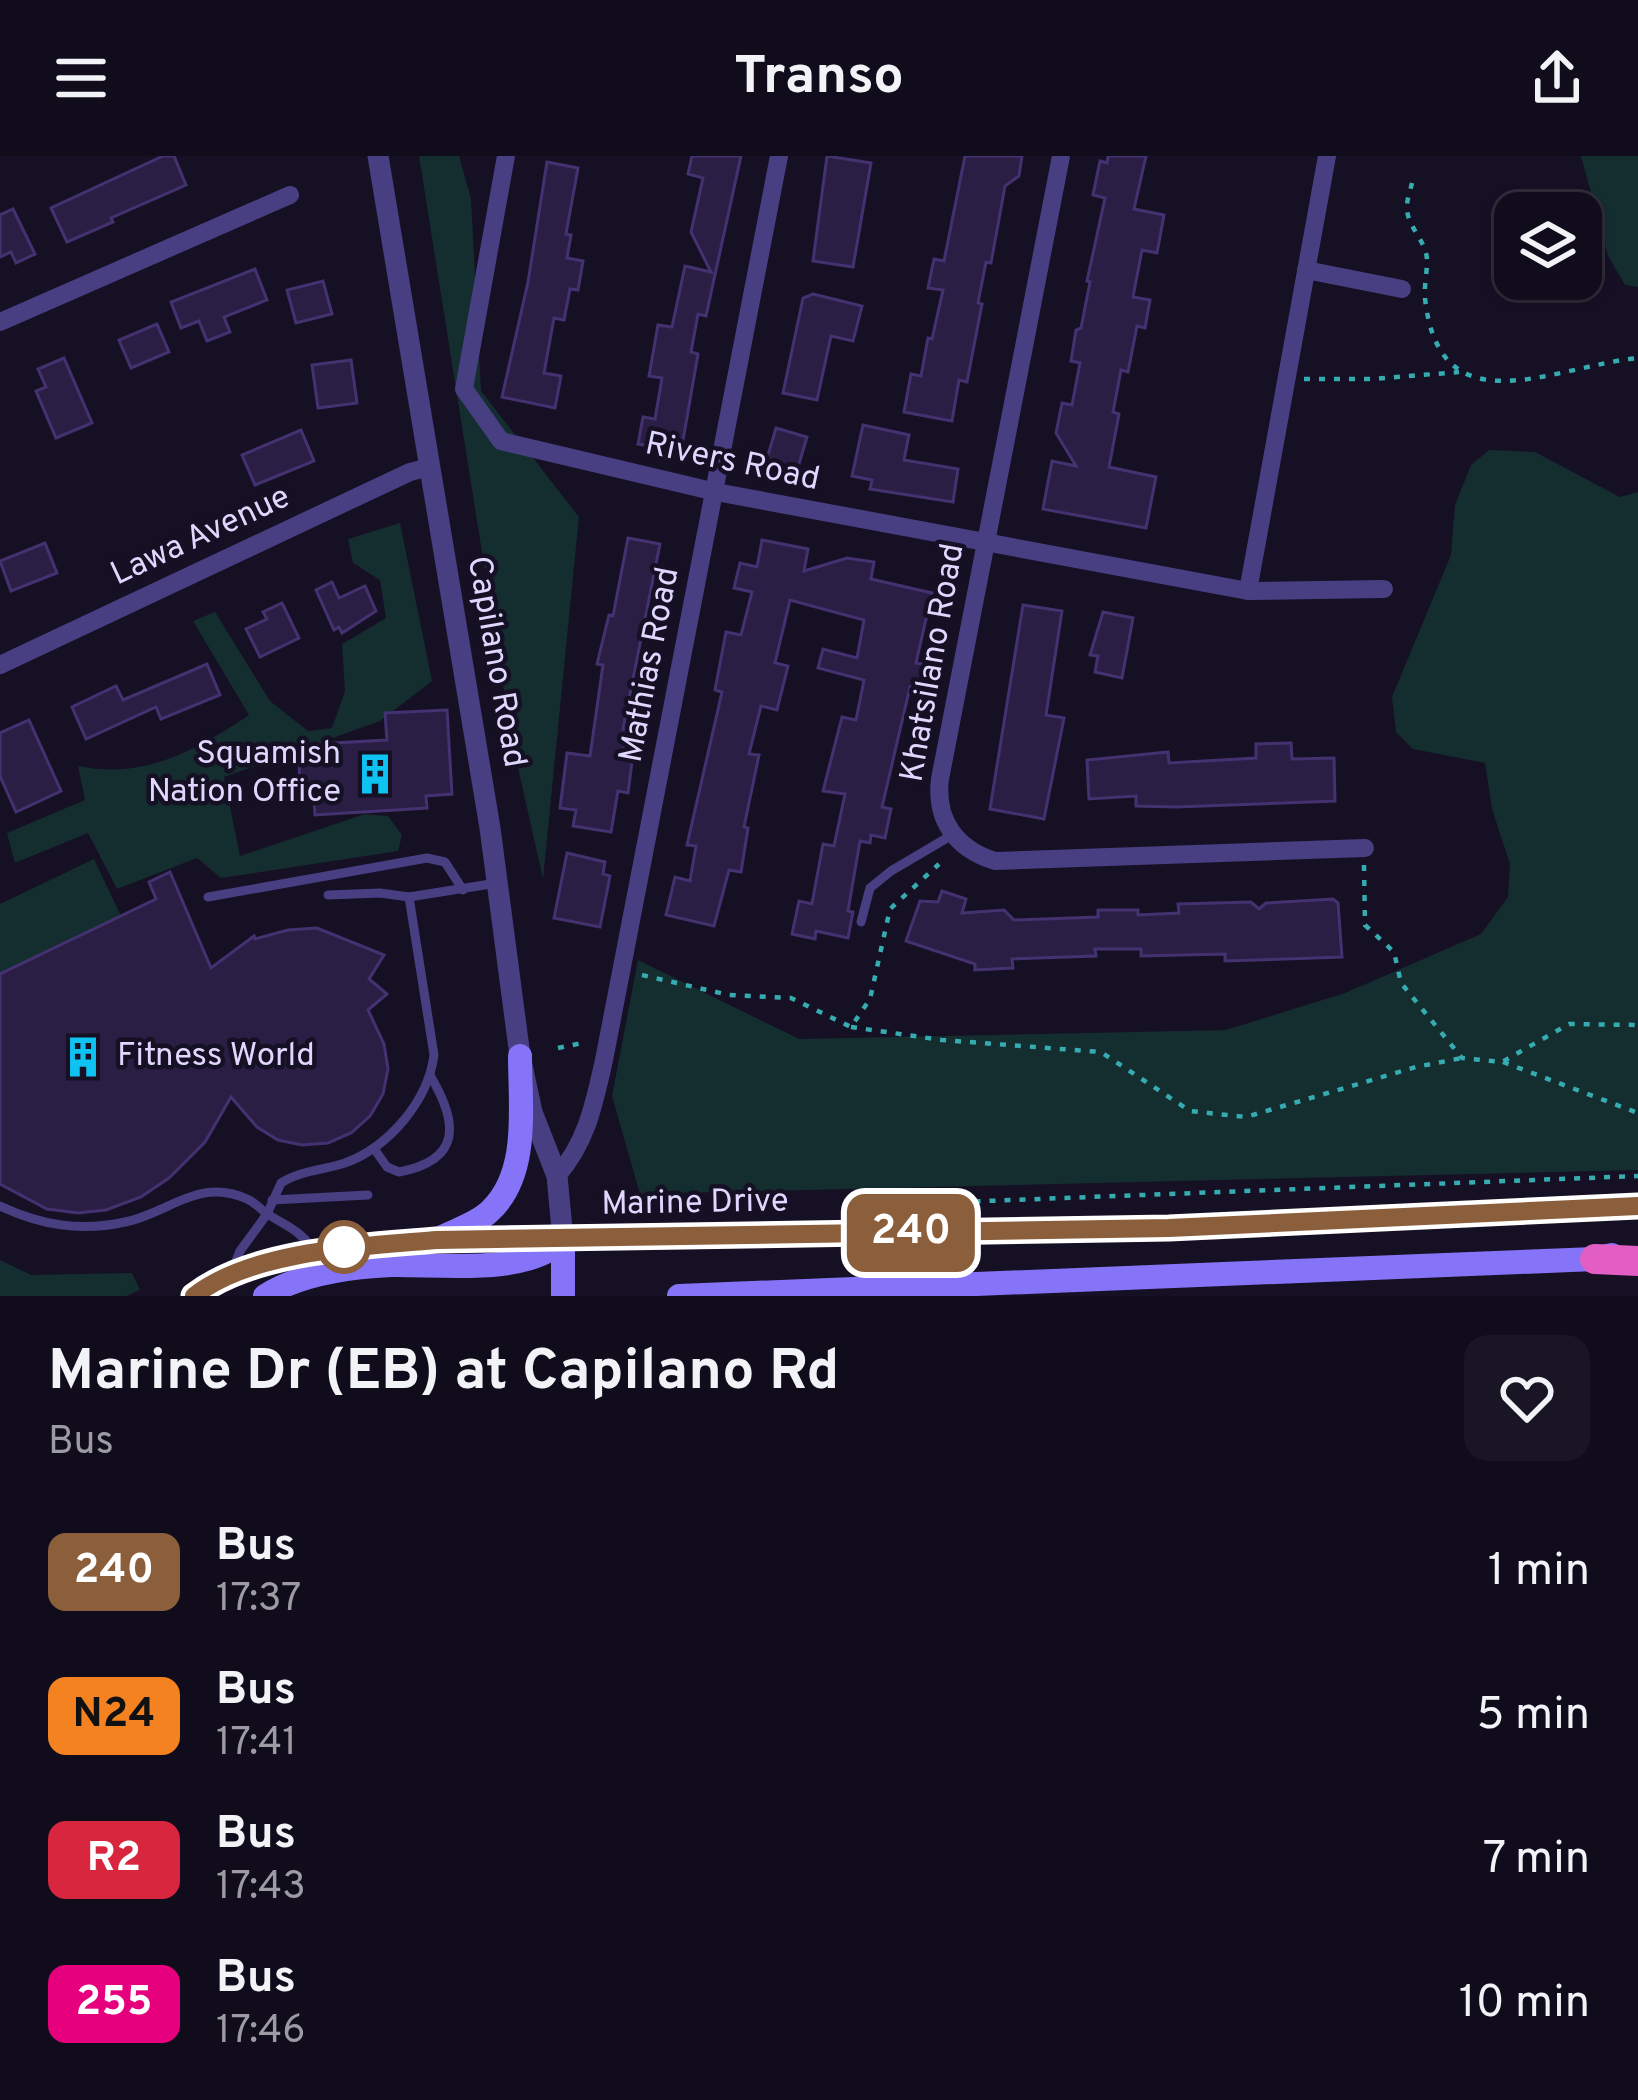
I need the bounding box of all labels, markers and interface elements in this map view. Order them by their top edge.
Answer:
text: Transo [734,44,904,113]
icon: menu [48,45,114,111]
icon: share [1524,45,1590,111]
map controls [1494,192,1602,300]
button: layers [1494,192,1602,300]
street label: Rivers Road [641,424,823,502]
street label: Lawa Avenue [105,477,297,597]
street label: Khatsilano Road [892,540,976,786]
street label: Capilano Road [456,553,534,771]
street label: Mathias Road [611,564,691,766]
place label: Squamish Nation Office [148,734,341,814]
building icon: Squamish Nation Office [352,751,398,797]
building icon: Fitness World [60,1034,106,1080]
place label: Fitness World [117,1036,315,1078]
street label: Marine Drive [601,1181,789,1227]
line badge: 240 [842,1194,980,1272]
text: 240 [871,1206,951,1259]
unlabelled marker [319,1222,369,1272]
button: heart [1464,1335,1590,1461]
text: Marine Dr (EB) at Capilano Rd [48,1338,839,1410]
text: Bus [48,1419,114,1468]
text: Bus [216,1519,296,1576]
text: 1 min [1488,1544,1590,1601]
text: 240 [74,1545,154,1598]
text: 17:37 [216,1576,301,1625]
text: Bus [216,1663,296,1720]
text: 5 min [1477,1688,1590,1745]
text: N24 [73,1689,155,1742]
text: 17:41 [216,1720,297,1769]
text: Bus [216,1807,296,1864]
text: 7 min [1483,1832,1590,1889]
text: R2 [87,1833,141,1886]
text: 17:43 [216,1864,306,1913]
text: Bus [216,1951,296,2008]
text: 10 min [1459,1976,1590,2033]
text: 255 [75,1977,153,2030]
text: 17:46 [216,2008,305,2057]

